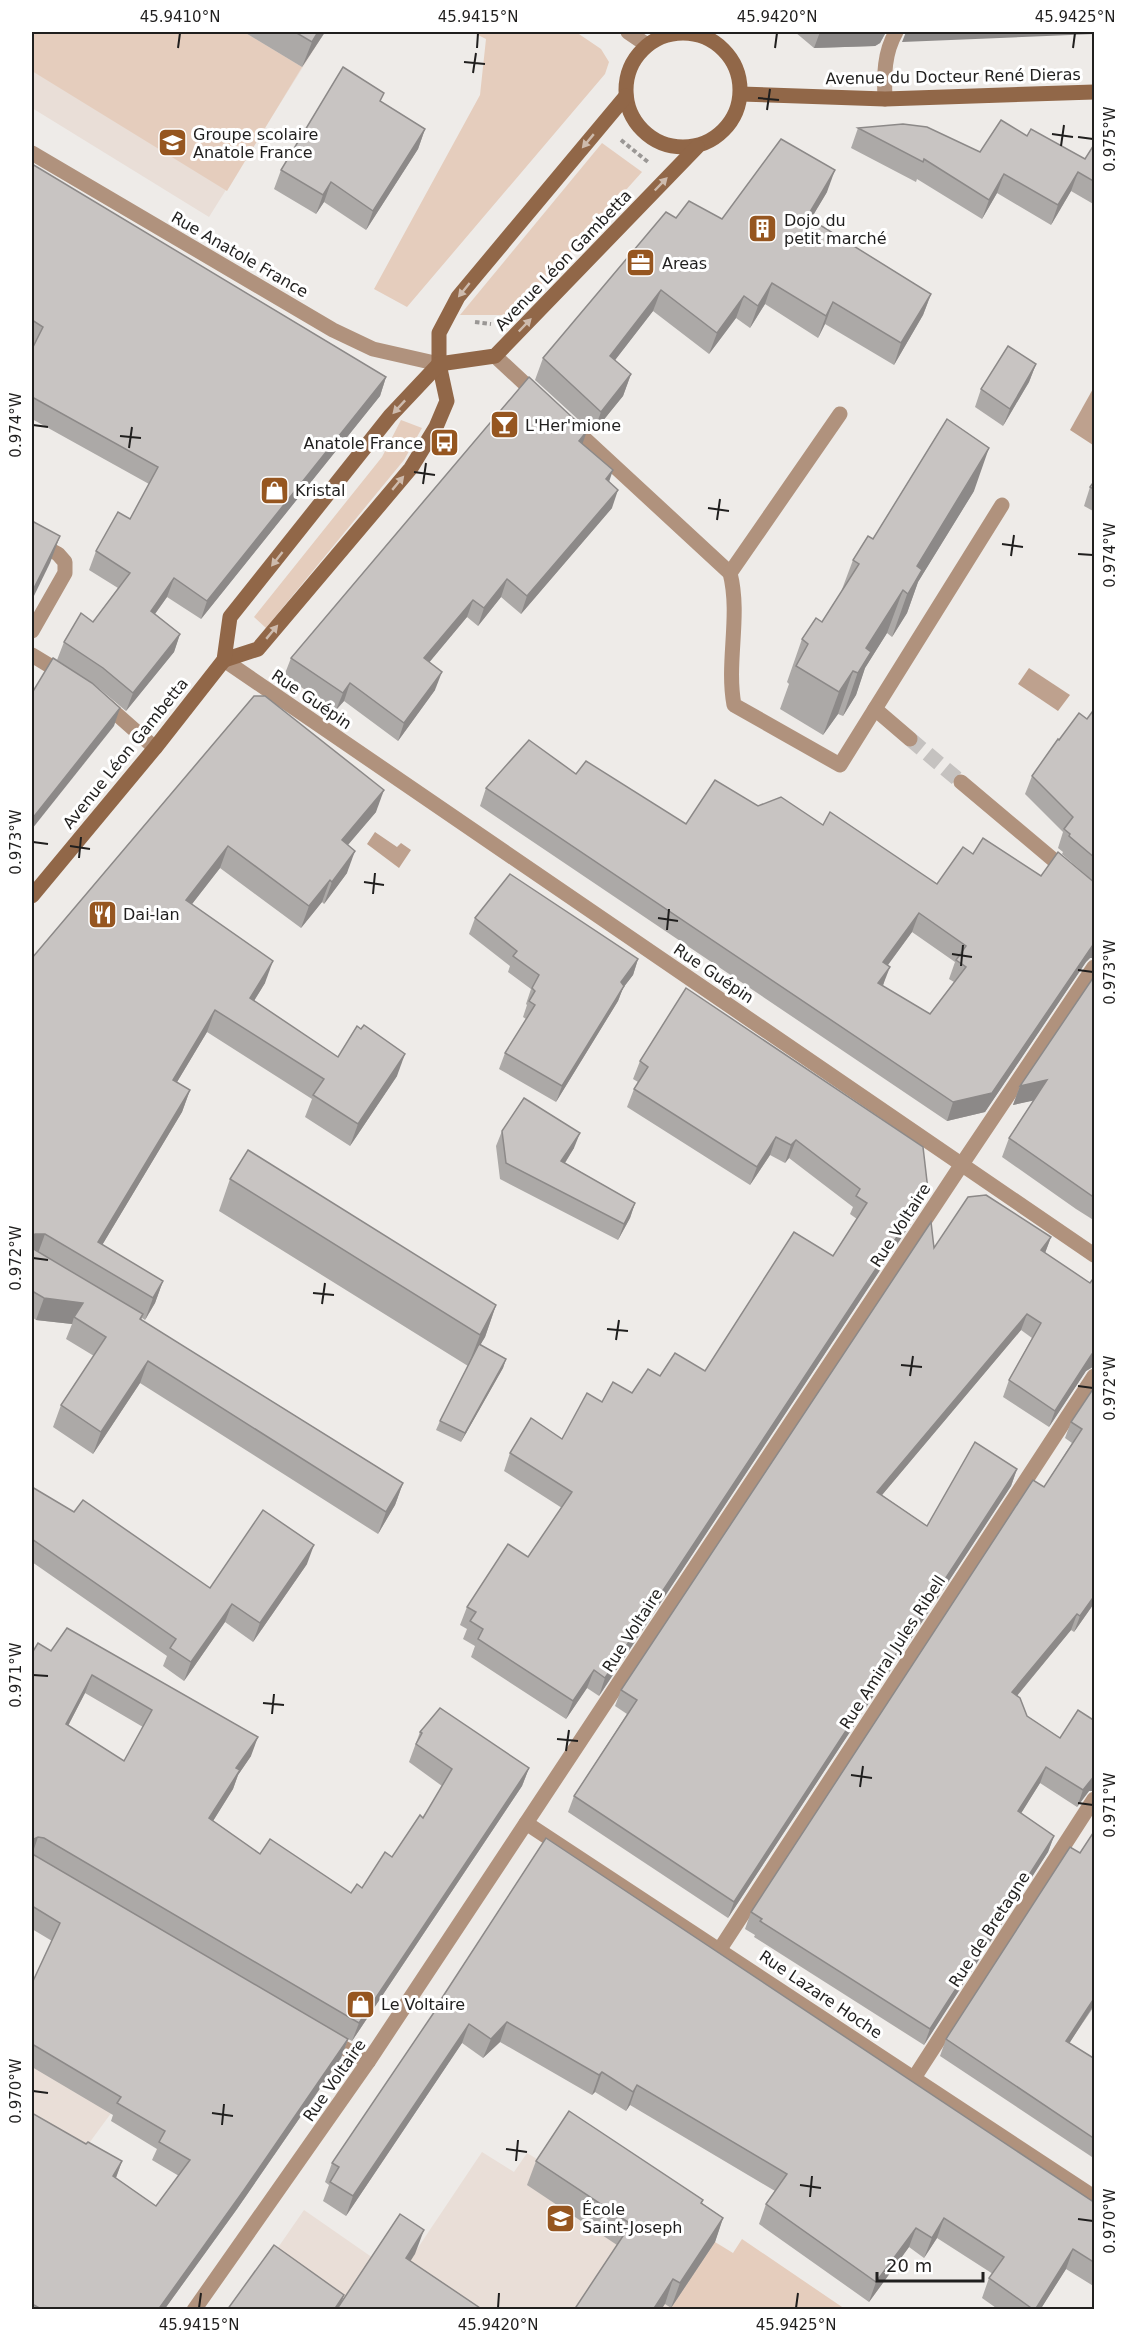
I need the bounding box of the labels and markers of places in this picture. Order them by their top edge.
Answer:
place label: Groupe scolaire Anatole France [193,125,318,162]
school or university icon: Groupe scolaire Anatole France [156,127,188,159]
place label: Dojo du petit marché [784,211,886,248]
building icon: Dojo du petit marché [747,213,779,245]
office icon: Areas [625,247,657,279]
place label: Areas [662,254,707,273]
bar icon: L'Her'mione [488,409,520,441]
place label: L'Her'mione [525,416,621,435]
bus stop icon: Anatole France [428,427,460,459]
place label: Anatole France [303,434,423,453]
shop icon: Kristal [258,474,290,506]
place label: Kristal [295,481,345,500]
restaurant icon: Dai-lan [86,898,118,930]
place label: Dai-lan [123,905,180,924]
shop icon: Le Voltaire [344,1988,376,2020]
place label: Le Voltaire [381,1995,465,2014]
place label: École Saint-Joseph [582,2200,682,2237]
school or university icon: École Saint-Joseph [545,2202,577,2234]

